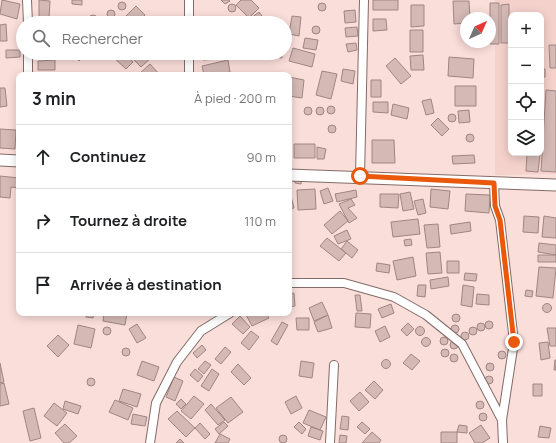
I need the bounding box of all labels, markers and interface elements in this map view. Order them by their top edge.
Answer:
north arrow [460,12,496,48]
map controls [508,12,544,156]
button: + [508,12,544,48]
search box [16,16,292,60]
icon: search [30,27,52,49]
text: Rechercher [62,28,143,49]
button: − [508,48,544,84]
button: locate [508,84,544,120]
text: 3 min [32,87,76,110]
text: À pied · 200 m [194,89,276,107]
button: layers [508,120,544,156]
icon: ahead [32,146,54,168]
text: Continuez [70,146,146,167]
text: 90 m [246,148,276,166]
route start [351,167,369,185]
icon: right [32,210,54,232]
text: Tournez à droite [70,210,187,231]
text: 110 m [244,212,276,230]
icon: arrive [32,274,54,296]
text: Arrivée à destination [70,274,222,295]
route end [505,333,523,351]

